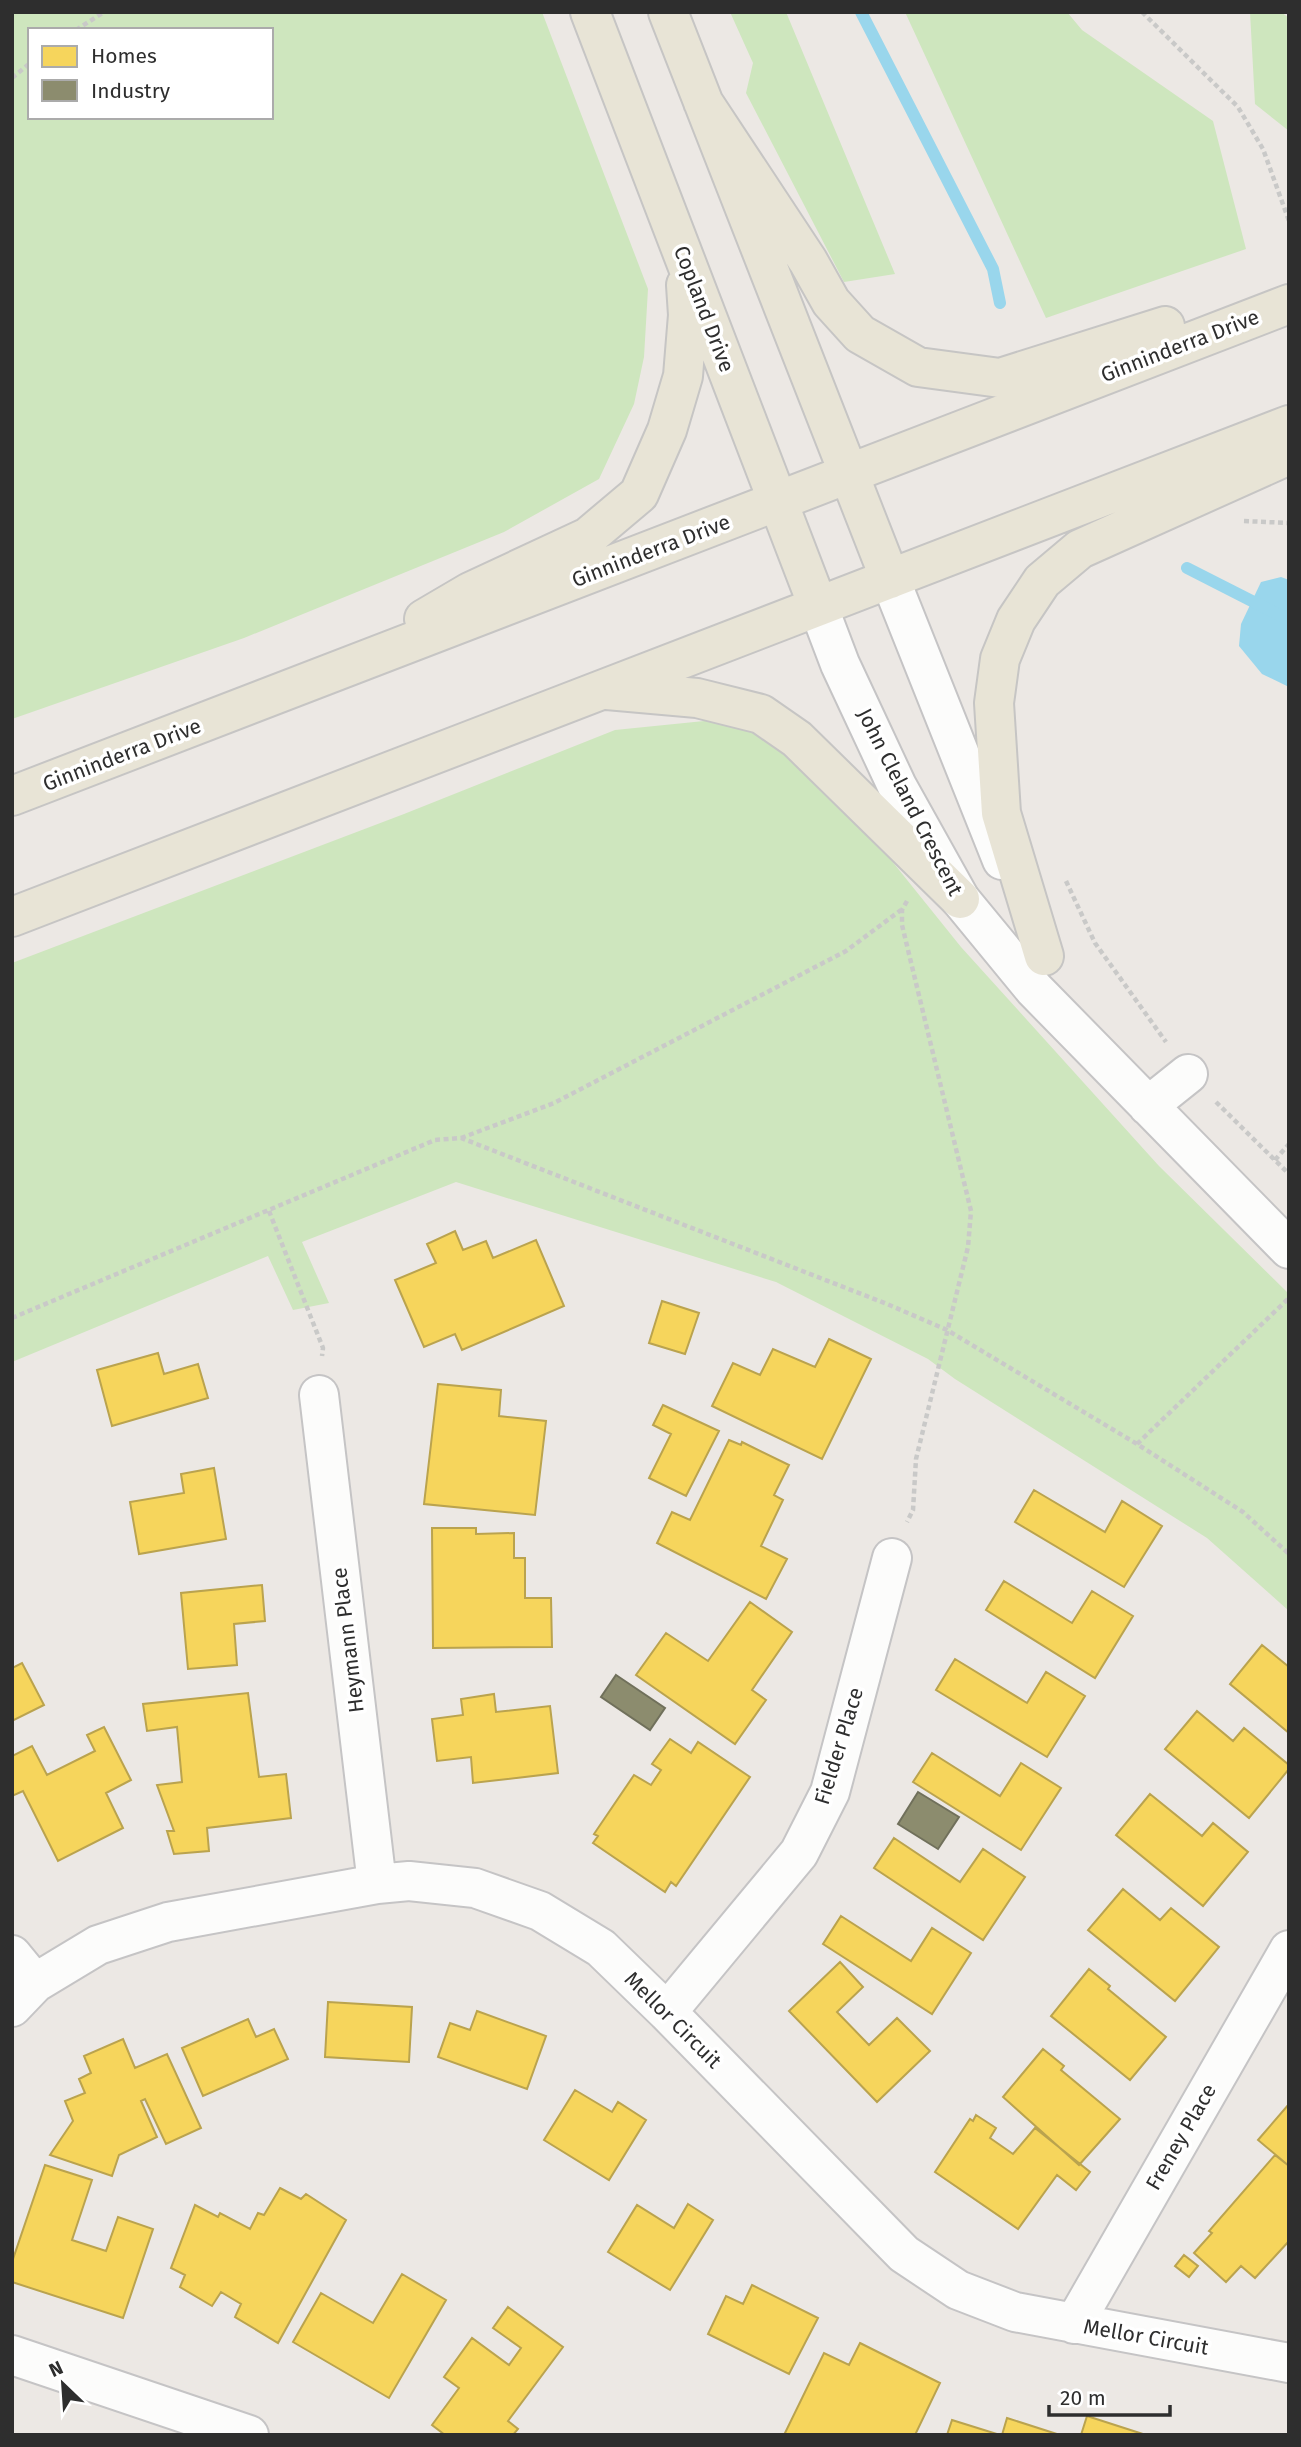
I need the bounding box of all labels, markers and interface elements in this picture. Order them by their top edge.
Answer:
legend [28,28,273,119]
text: Homes [91,43,157,69]
text: Industry [91,78,171,104]
street label: Copland Drive [668,242,740,376]
street label: Ginninderra Drive [1097,304,1263,388]
street label: Ginninderra Drive [568,509,734,593]
street label: John Cleland Crescent [851,704,969,900]
street label: Ginninderra Drive [39,713,205,797]
street label: Heymann Place [326,1566,370,1714]
street label: Fielder Place [809,1684,869,1808]
street label: Mellor Circuit [619,1966,727,2074]
street label: Freney Place [1140,2079,1222,2195]
street label: Mellor Circuit [1081,2313,1211,2361]
north arrow [28,2349,98,2419]
text: N [45,2356,67,2382]
scale bar [1049,2374,1170,2418]
text: 20 m [1060,2385,1106,2411]

